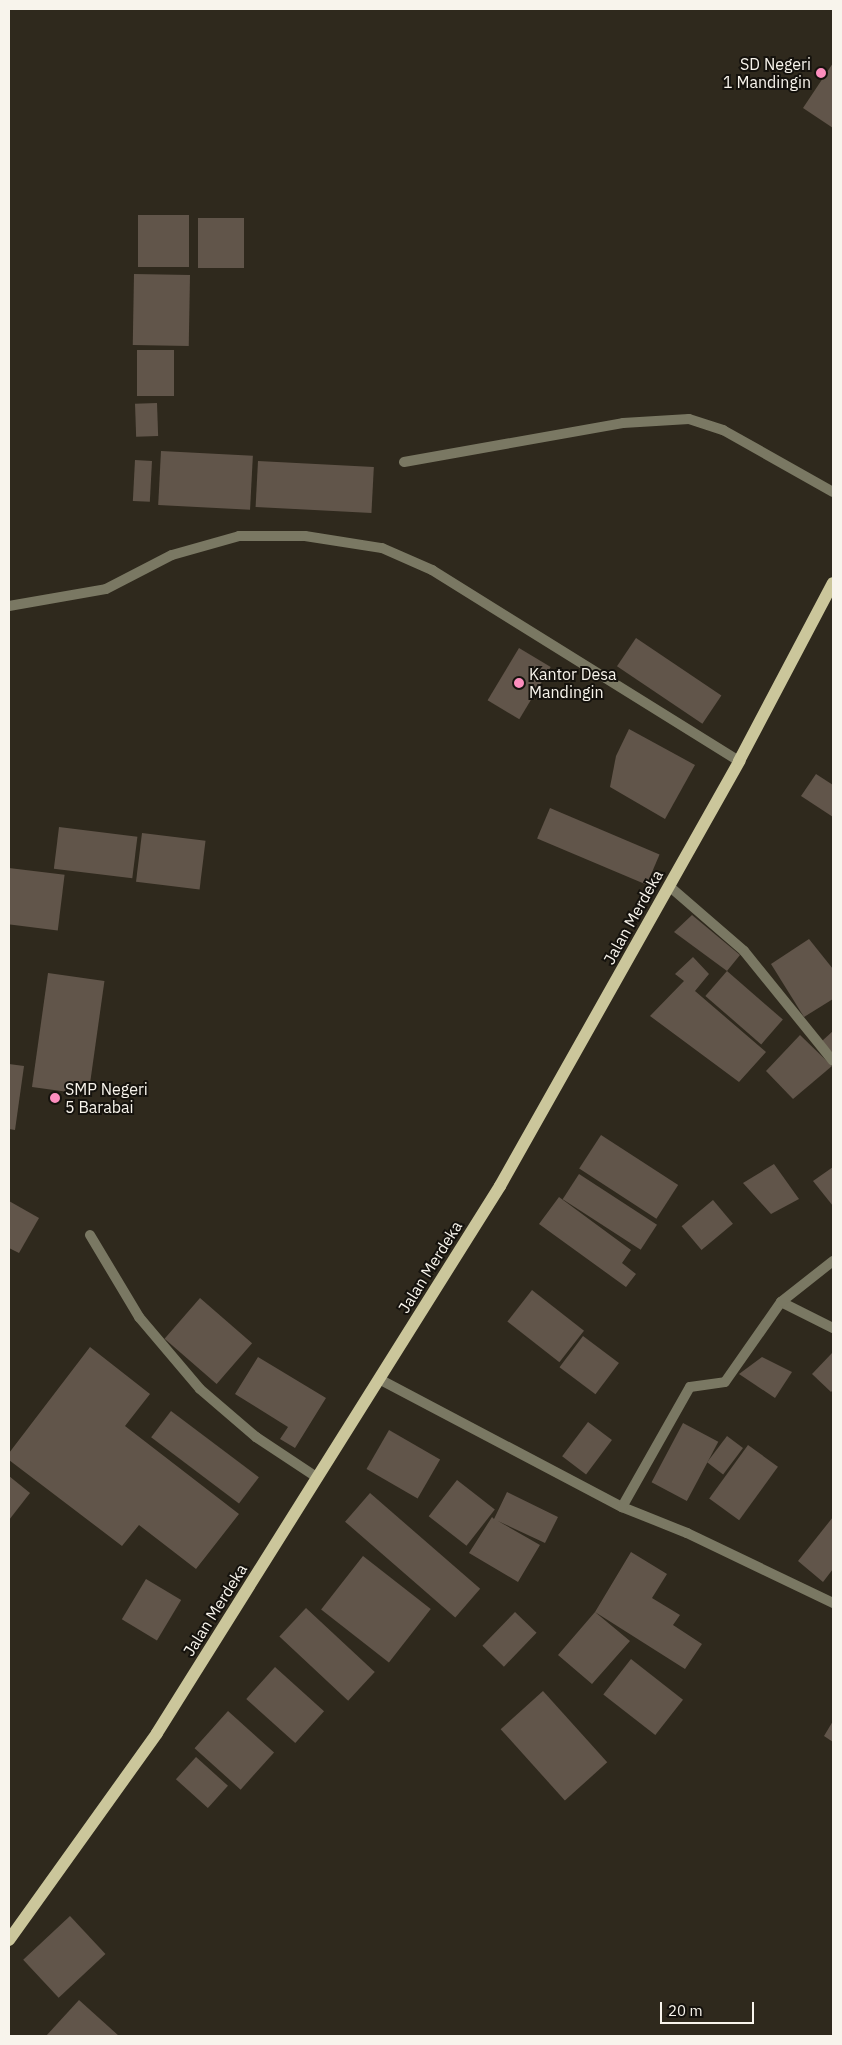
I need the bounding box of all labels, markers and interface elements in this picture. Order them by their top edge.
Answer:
place label: SD Negeri 1 Mandingin [723,54,811,92]
marker: SD Negeri 1 Mandingin [815,67,827,79]
place label: Kantor Desa Mandingin [529,664,617,702]
marker: Kantor Desa Mandingin [513,677,525,689]
street label: Jalan Merdeka [599,866,667,968]
place label: SMP Negeri 5 Barabai [65,1079,148,1117]
marker: SMP Negeri 5 Barabai [49,1092,61,1104]
street label: Jalan Merdeka [394,1217,466,1317]
street label: Jalan Merdeka [179,1560,251,1660]
scale bar [662,1992,756,2024]
text: 20 m [668,2001,703,2020]

